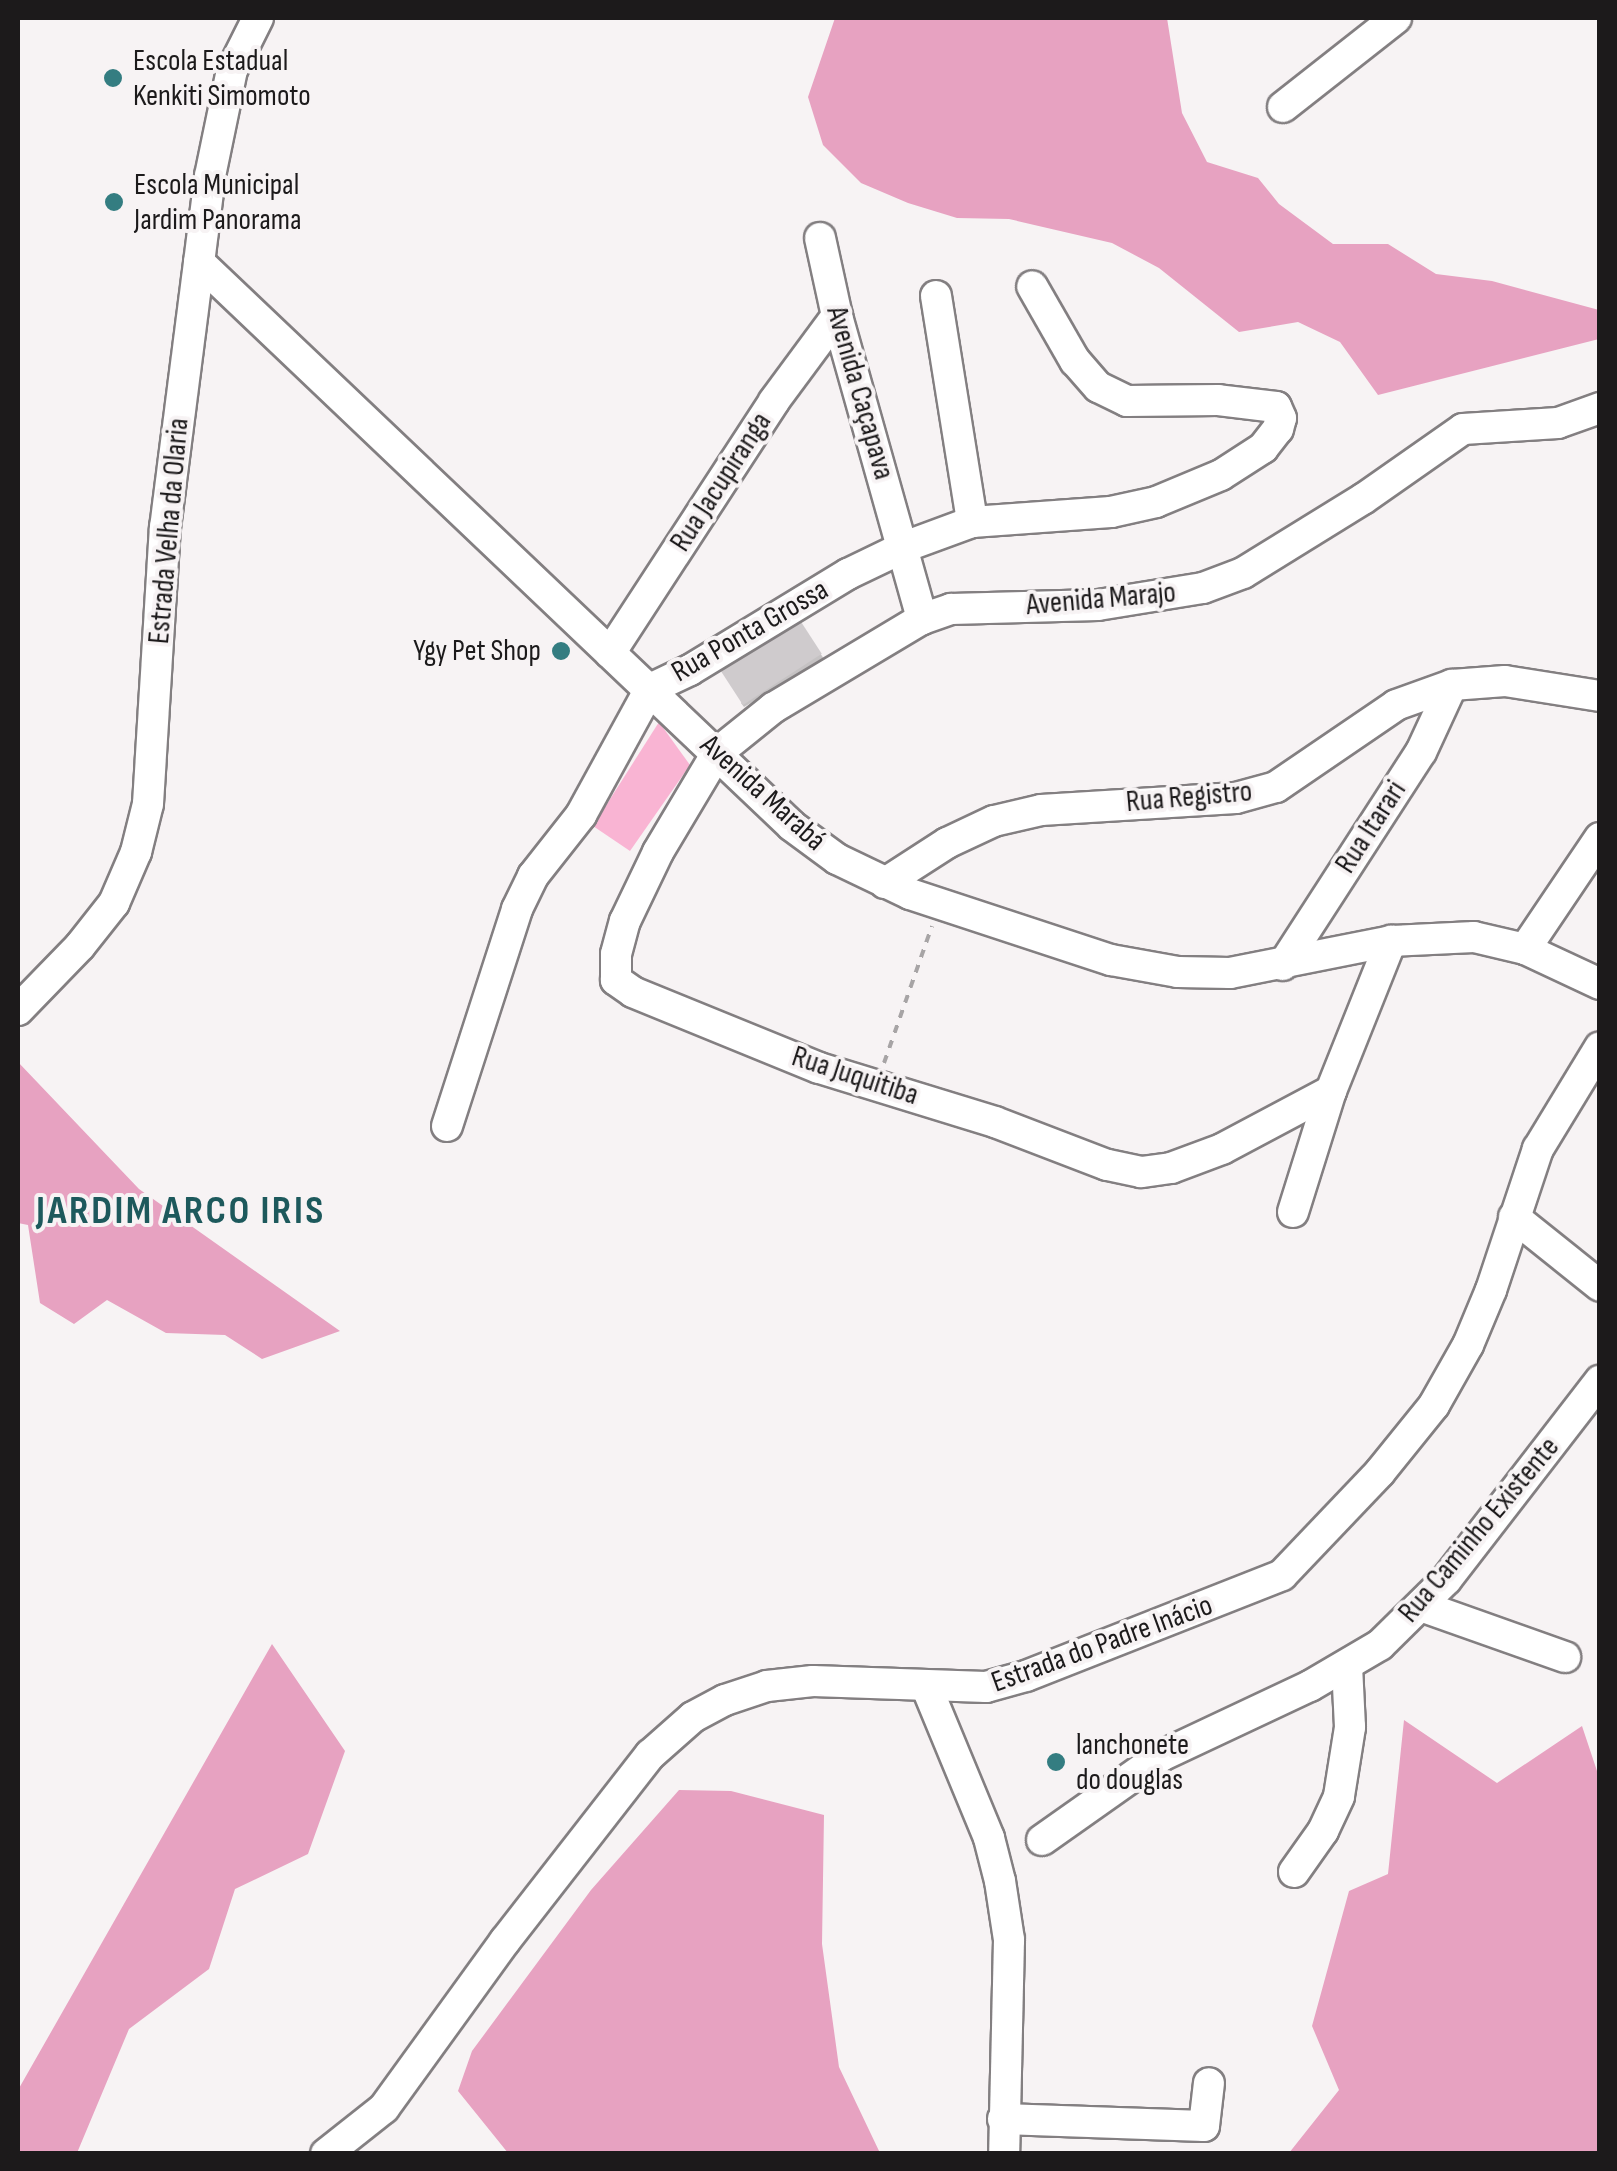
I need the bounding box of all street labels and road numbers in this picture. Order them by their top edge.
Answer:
street label: Avenida Caçapava [818,302,902,484]
street label: Rua Jacupiranga [663,406,779,558]
street label: Estrada Velha da Olaria [141,417,197,645]
street label: Rua Ponta Grossa [665,572,835,690]
street label: Avenida Marajo [1025,575,1177,623]
street label: Avenida Marabá [693,727,833,859]
street label: Rua Registro [1125,774,1253,820]
street label: Rua Itarari [1328,774,1414,880]
street label: Rua Juquitiba [787,1039,923,1113]
street label: Rua Caminho Existente [1391,1430,1567,1630]
street label: Estrada do Padre Inácio [987,1587,1217,1701]

